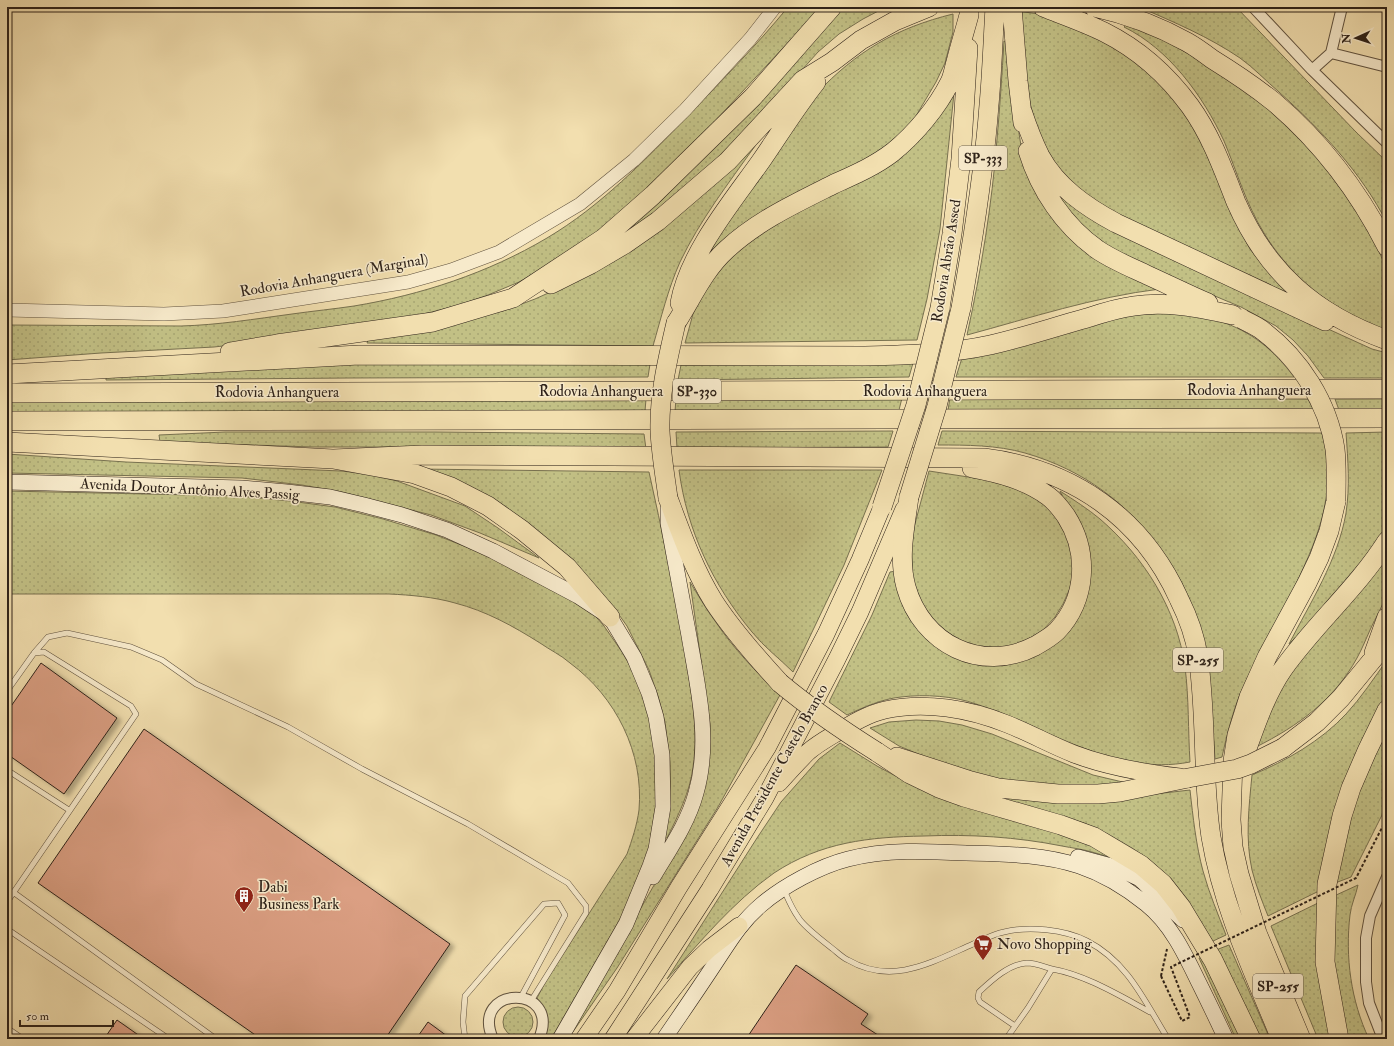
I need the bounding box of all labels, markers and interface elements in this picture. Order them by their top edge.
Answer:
north arrow [1336,18,1376,58]
text: N [1340,32,1353,45]
road number: SP-333 [959,146,1007,170]
street label: Rodovia Abrão Assed [927,198,966,324]
street label: Rodovia Anhanguera (Marginal) [238,250,430,301]
road number: SP-330 [673,379,721,403]
street label: Rodovia Anhanguera [1187,381,1312,400]
street label: Rodovia Anhanguera [539,382,664,401]
street label: Rodovia Anhanguera [863,382,988,401]
street label: Rodovia Anhanguera [215,383,340,402]
street label: Avenida Doutor Antônio Alves Passig [79,474,301,505]
road number: SP-255 [1173,648,1223,672]
street label: Avenida Presidente Castelo Branco [716,681,832,870]
place label: Dabi Business Park [258,878,339,914]
building icon: Dabi Business Park [233,885,255,913]
supermarket icon: Novo Shopping [972,933,994,961]
place label: Novo Shopping [997,935,1092,955]
road number: SP-255 [1253,974,1303,998]
scale bar [20,1002,113,1028]
text: 50 m [26,1009,50,1024]

